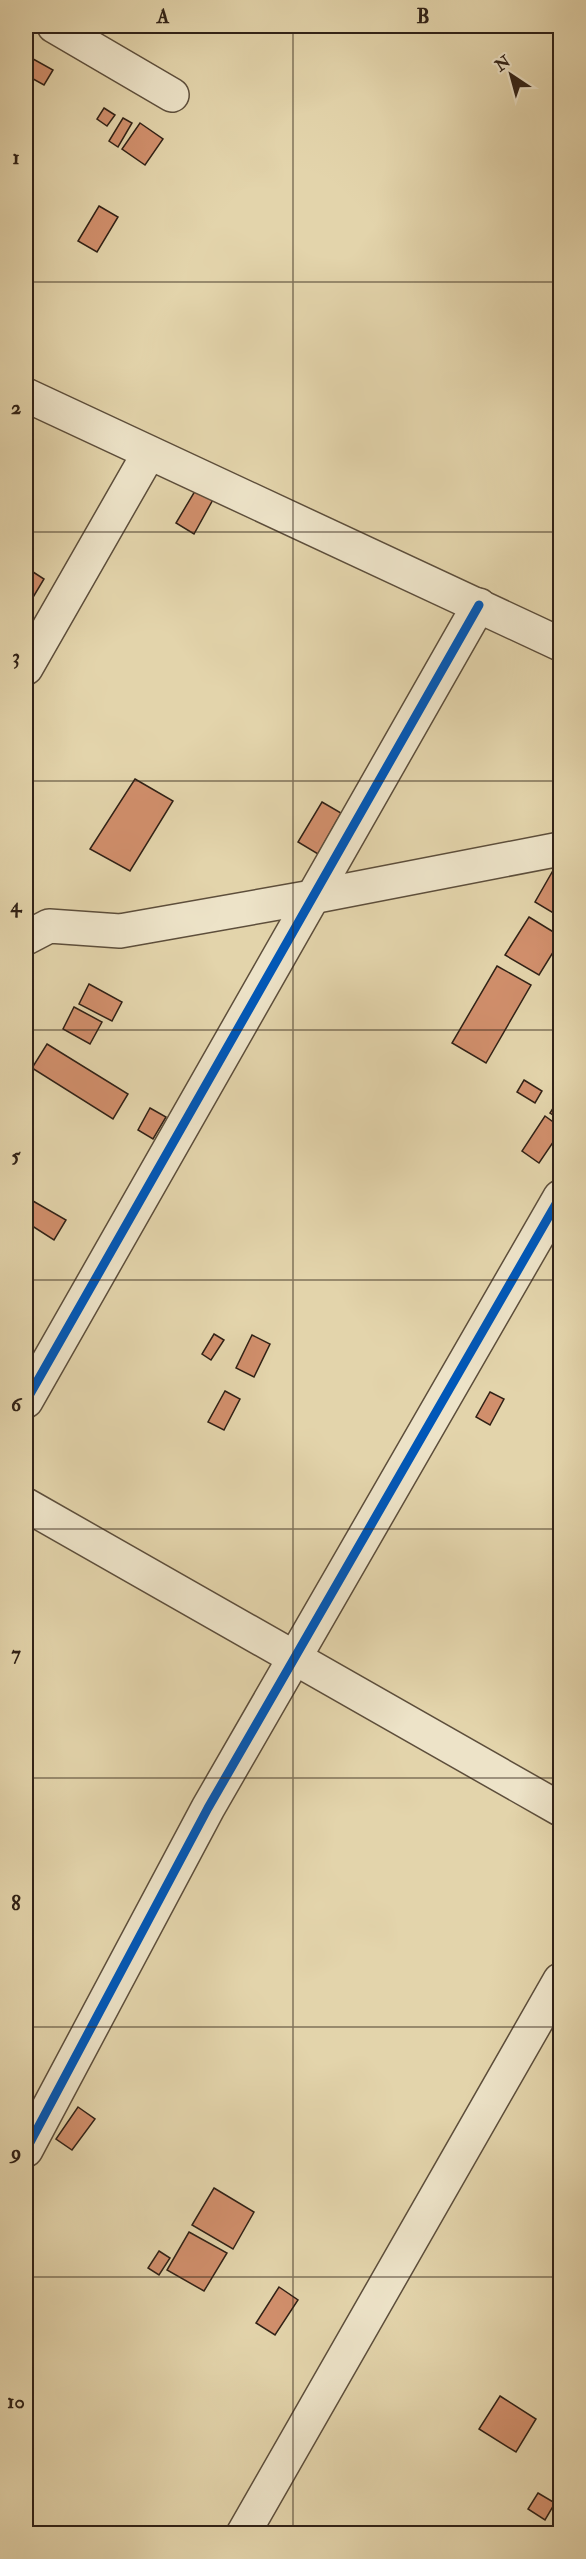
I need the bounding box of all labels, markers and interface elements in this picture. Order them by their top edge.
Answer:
text: A [156,4,170,29]
text: B [416,4,430,29]
north arrow [481,45,541,105]
text: N [490,51,515,77]
text: 1 [12,145,20,170]
text: 2 [11,395,21,420]
text: 3 [12,644,20,669]
text: 4 [10,893,23,918]
text: 5 [12,1143,22,1168]
text: 6 [11,1392,23,1417]
text: 7 [11,1641,21,1666]
text: 8 [11,1891,21,1916]
text: 9 [9,2140,21,2165]
text: 10 [7,2389,25,2414]

